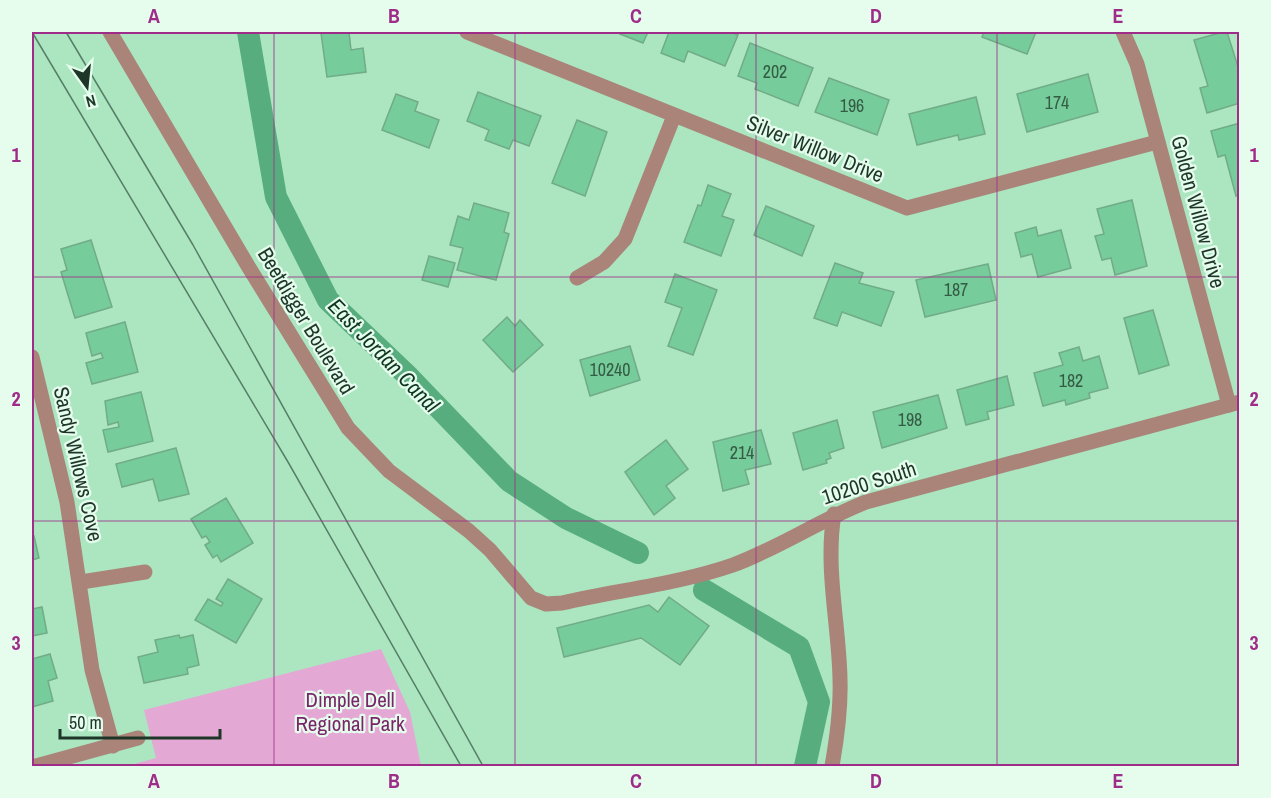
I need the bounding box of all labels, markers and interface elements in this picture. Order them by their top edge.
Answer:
text: A [148,2,160,29]
text: B [388,2,400,29]
text: C [630,2,642,29]
text: D [870,2,882,29]
text: E [1113,2,1124,29]
north arrow [57,57,117,117]
house number: 202 [763,59,787,84]
text: N [83,90,98,113]
house number: 174 [1045,90,1069,115]
house number: 196 [840,93,864,118]
street label: Silver Willow Drive [742,108,888,189]
street label: Golden Willow Drive [1164,132,1233,291]
text: 1 [11,141,21,168]
text: 1 [1249,141,1259,168]
street label: Beetdigger Boulevard [251,242,362,400]
house number: 187 [944,277,968,302]
water label: East Jordan Canal [322,291,447,420]
house number: 10240 [589,357,631,382]
house number: 182 [1059,368,1083,393]
street label: Sandy Willows Cove [47,384,110,544]
text: 2 [11,385,21,412]
text: 2 [1249,385,1259,412]
house number: 198 [898,407,922,432]
house number: 214 [730,440,754,465]
street label: 10200 South [818,454,920,511]
text: 3 [11,629,21,656]
text: 3 [1249,629,1259,656]
park label: Dimple Dell Regional Park [295,685,405,738]
scale bar [60,702,220,740]
text: 50 m [69,710,102,735]
text: A [148,767,160,794]
text: B [388,767,400,794]
text: C [630,767,642,794]
text: D [870,767,882,794]
text: E [1113,767,1124,794]

